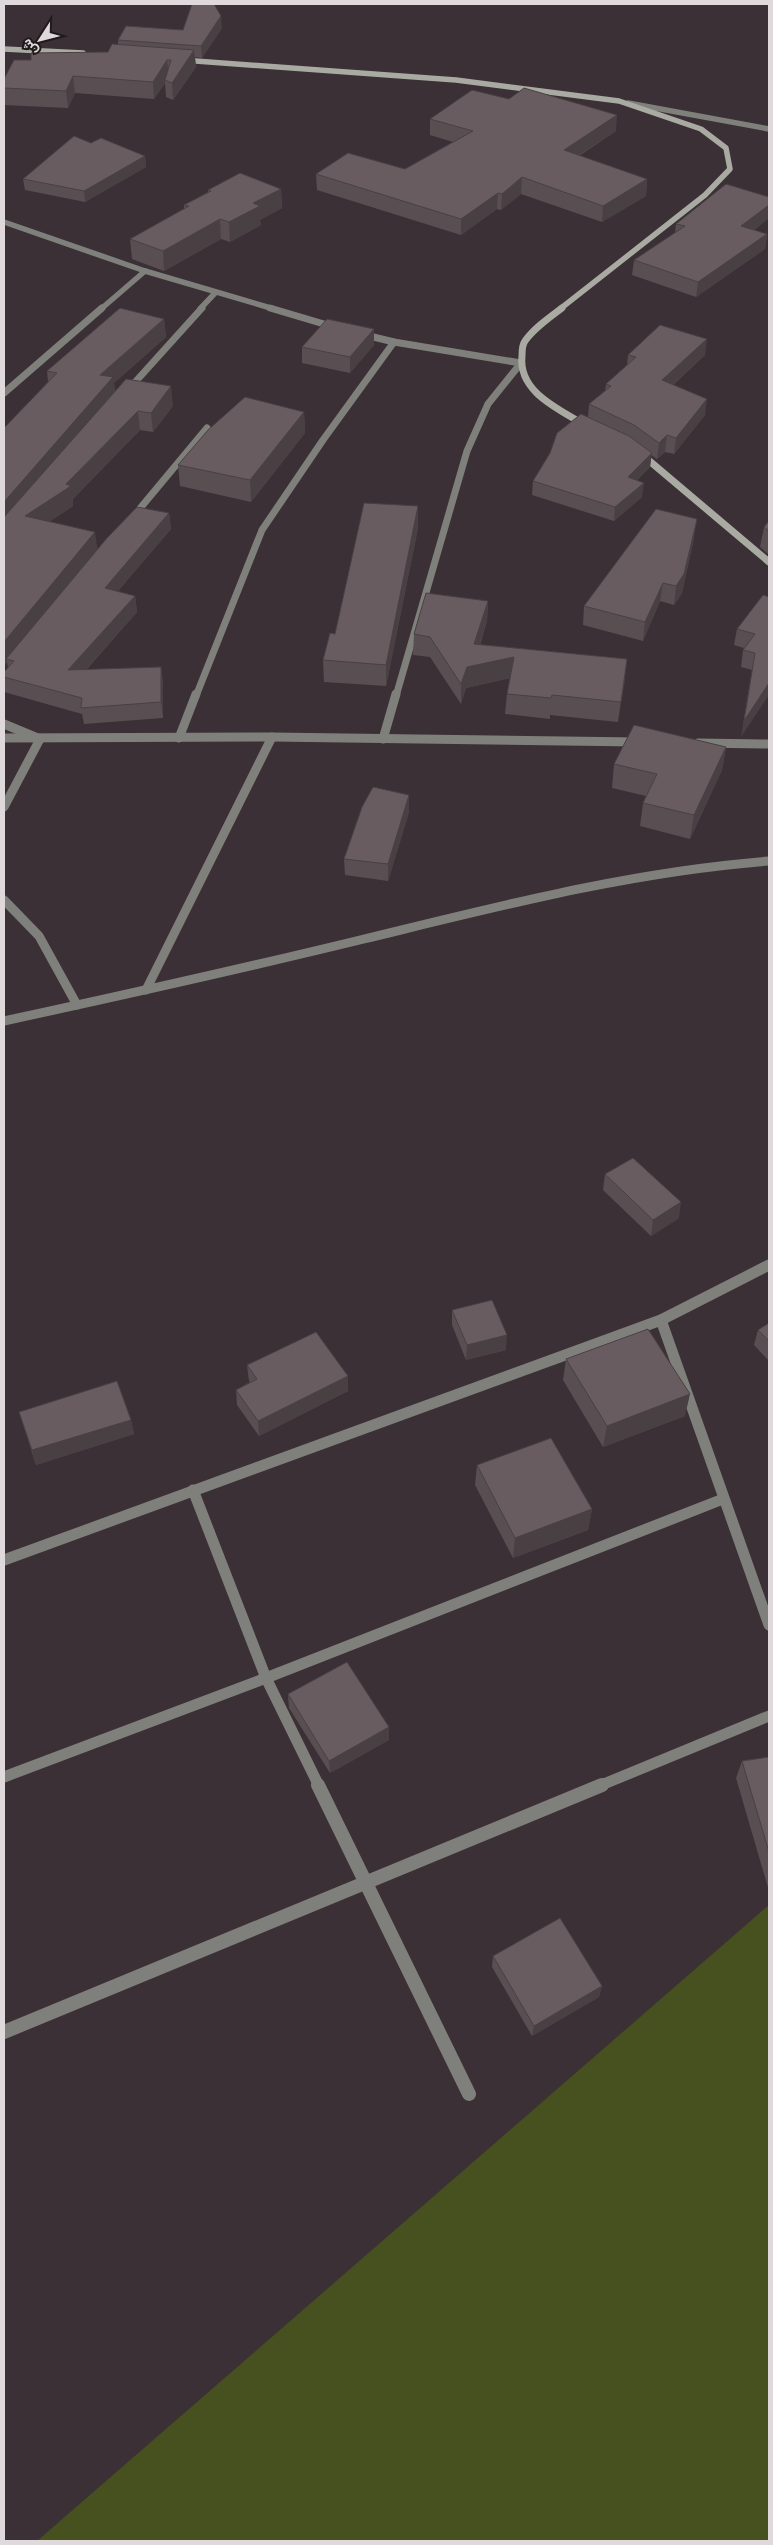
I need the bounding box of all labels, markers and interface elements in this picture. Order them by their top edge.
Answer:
north arrow [15,15,65,65]
text: ش [18,35,42,59]

